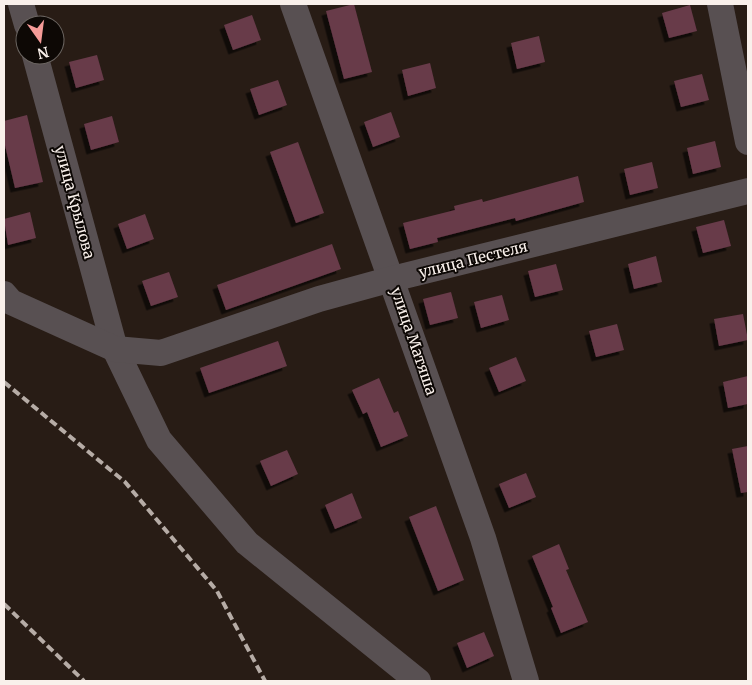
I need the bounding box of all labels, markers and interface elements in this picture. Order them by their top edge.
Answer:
north arrow [15,15,65,65]
text: N [36,43,51,63]
street label: улица Крылова [51,143,99,261]
street label: улица Пестеля [417,236,530,282]
street label: улица Матяша [387,285,441,397]

